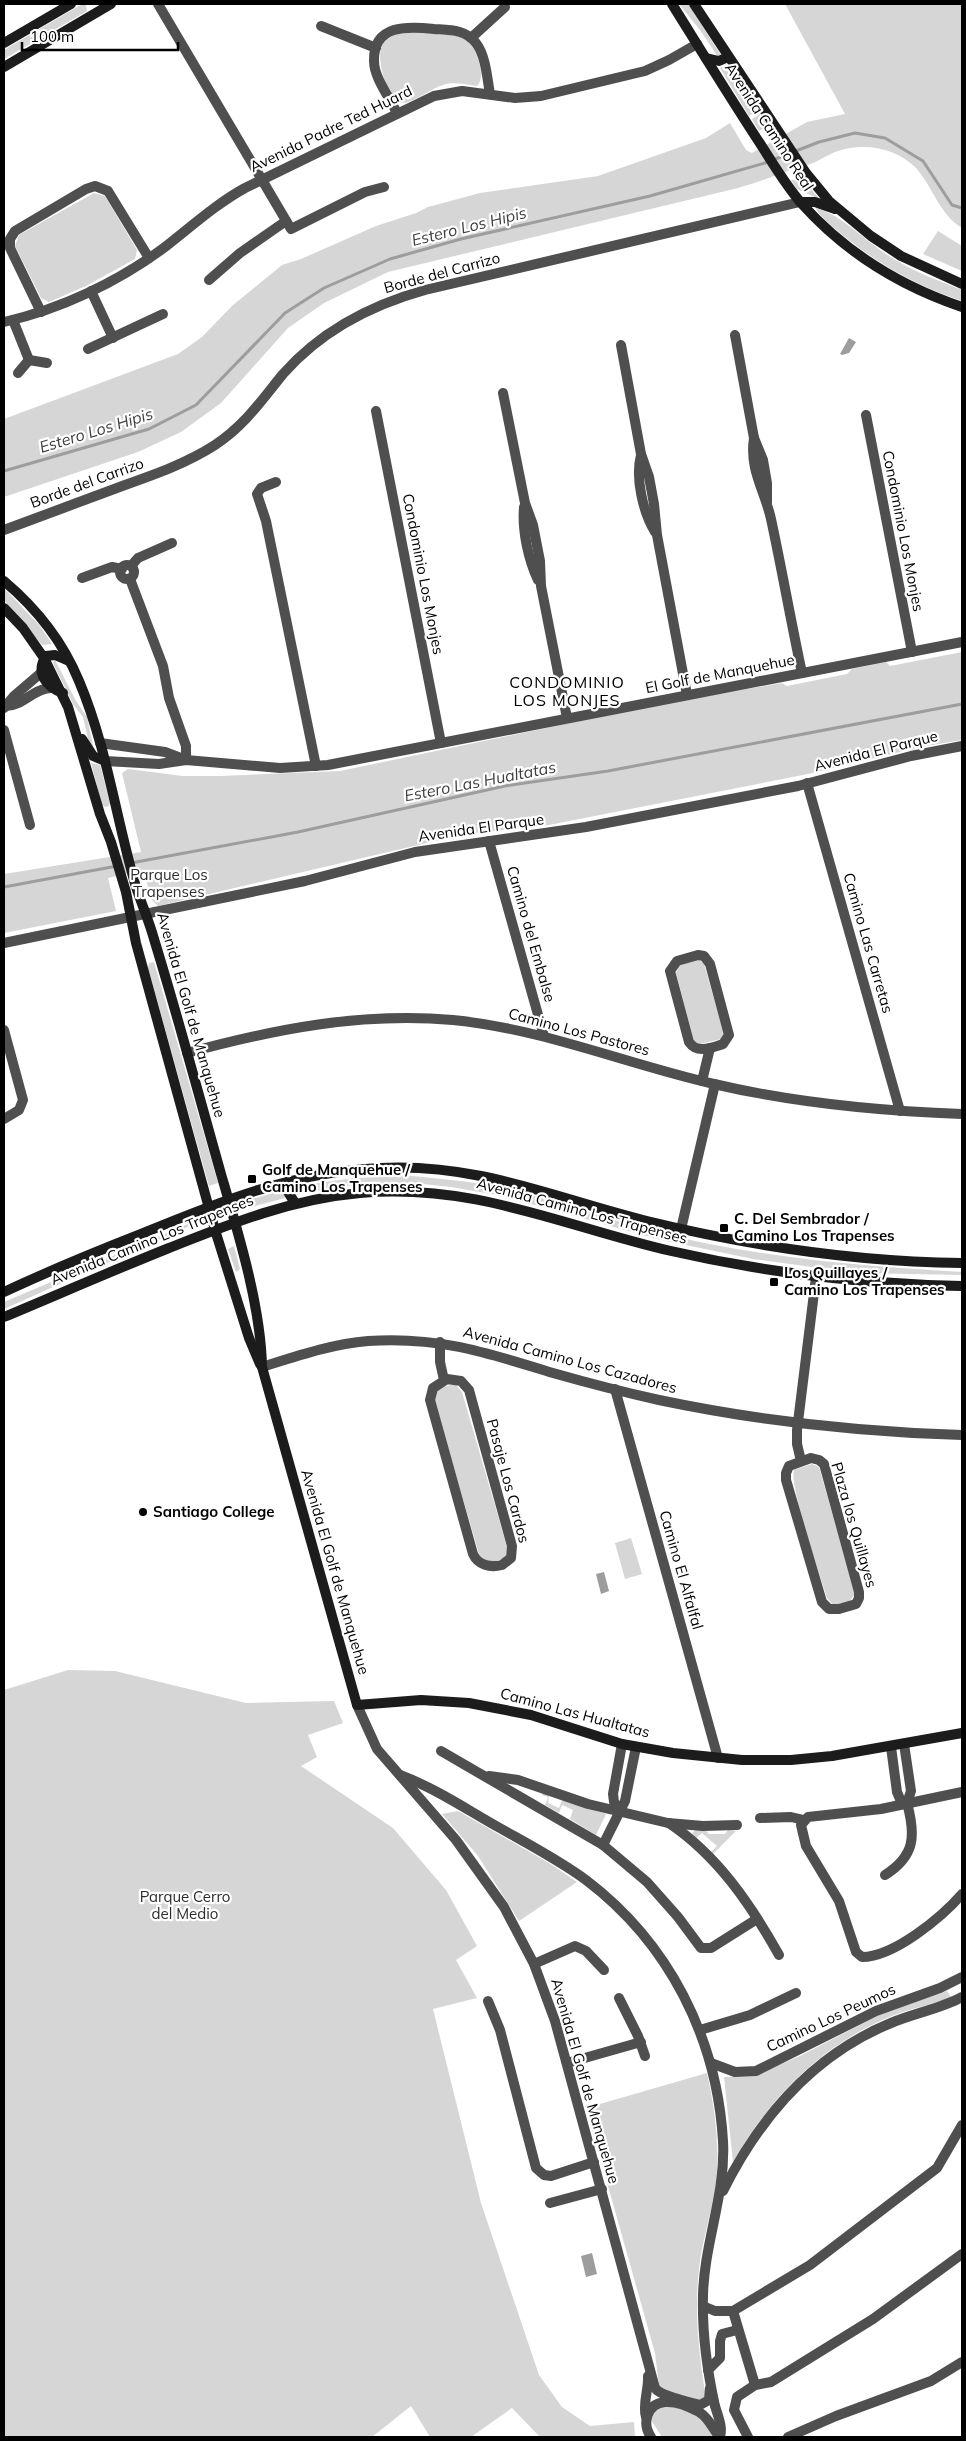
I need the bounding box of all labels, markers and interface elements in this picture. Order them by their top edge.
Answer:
scale bar [22,20,179,52]
text: 100 m [30,27,74,46]
street label: Avenida Camino Real [721,59,818,194]
street label: Avenida Padre Ted Huard [247,81,415,176]
water label: Estero Los Hipis [409,202,529,250]
street label: Borde del Carrizo [382,248,502,297]
water label: Estero Los Hipis [37,403,155,457]
street label: Condominio Los Monjes [879,449,928,613]
street label: Borde del Carrizo [27,453,146,512]
street label: Condominio Los Monjes [399,492,448,656]
street label: El Golf de Manquehue [644,650,796,697]
district label: CONDOMINIO LOS MONJES [509,672,625,710]
street label: Avenida El Parque [812,726,940,775]
water label: Estero Las Hualtatas [402,756,558,806]
street label: Avenida El Parque [417,809,545,846]
street label: Camino del Embalse [503,864,560,1004]
park label: Parque Los Trapenses [130,865,208,901]
street label: Camino Las Carretas [839,870,898,1015]
street label: Avenida El Golf de Manquehue [153,910,230,1120]
street label: Camino Los Pastores [506,1004,652,1060]
place label: Golf de Manquehue / Camino Los Trapenses [262,1160,423,1196]
marker: Golf de Manquehue / Camino Los Trapenses [246,1173,258,1185]
street label: Avenida Camino Los Trapenses [475,1173,690,1248]
street label: Avenida Camino Los Trapenses [48,1190,256,1289]
place label: C. Del Sembrador / Camino Los Trapenses [734,1209,895,1245]
marker: C. Del Sembrador / Camino Los Trapenses [718,1222,730,1234]
place label: Los Quillayes / Camino Los Trapenses [784,1263,945,1299]
marker: Los Quillayes / Camino Los Trapenses [768,1276,780,1288]
street label: Avenida Camino Los Cazadores [461,1322,679,1397]
street label: Pasaje Los Cardos [483,1417,534,1545]
street label: Plaza los Quillayes [827,1460,881,1590]
street label: Avenida El Golf de Manquehue [297,1467,374,1677]
place label: Santiago College [153,1502,274,1521]
marker: Santiago College [137,1506,149,1518]
street label: Camino El Alfalfal [655,1508,708,1632]
street label: Camino Las Hualtatas [498,1683,652,1742]
park label: Parque Cerro del Medio [140,1887,230,1923]
street label: Avenida El Golf de Manquehue [547,1976,624,2186]
street label: Camino Los Peumos [763,1979,898,2056]

